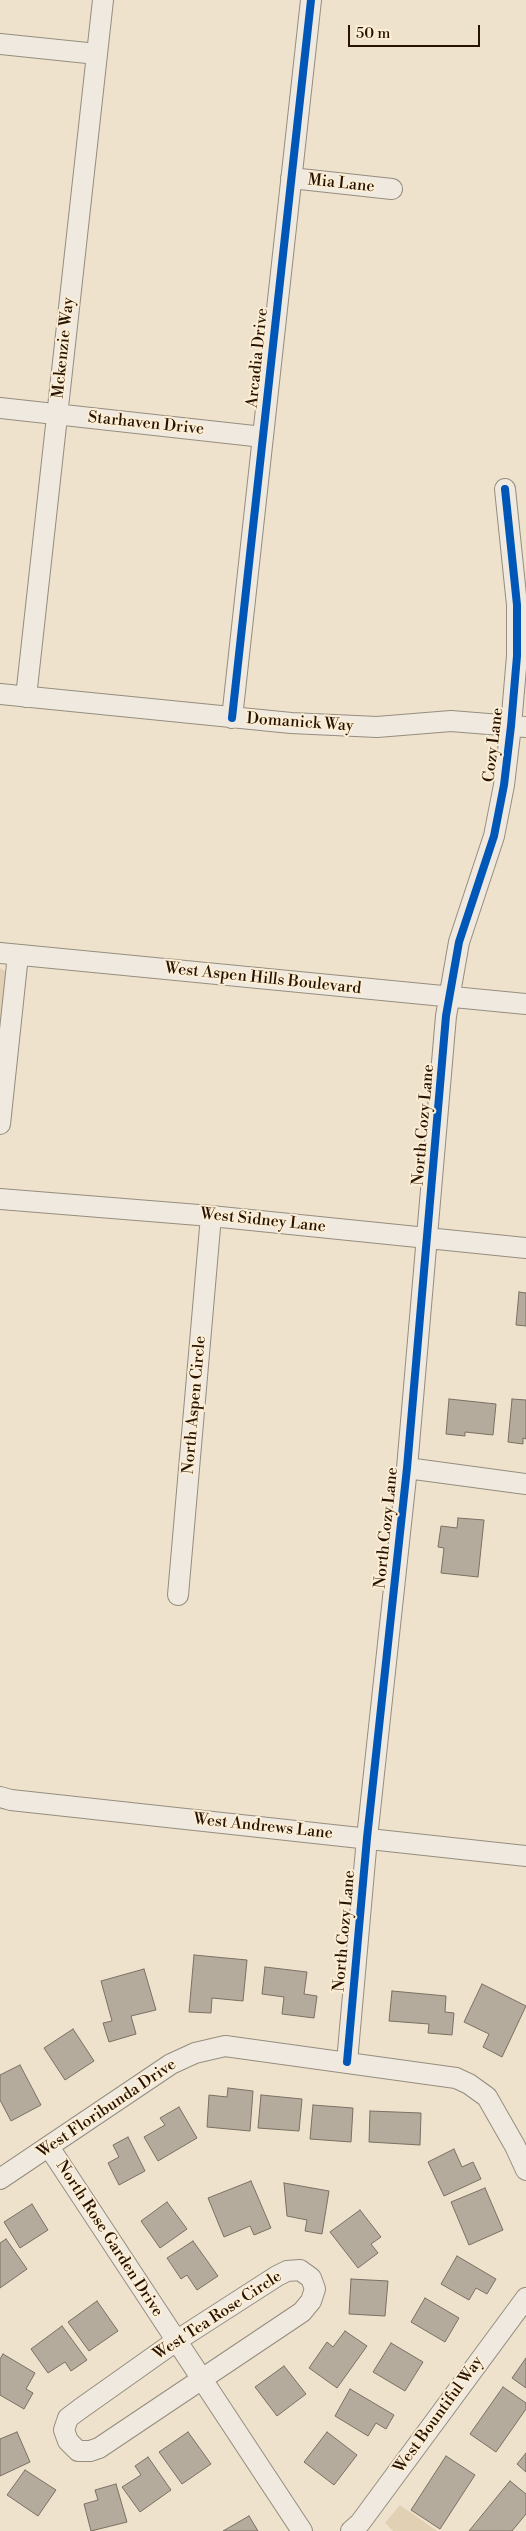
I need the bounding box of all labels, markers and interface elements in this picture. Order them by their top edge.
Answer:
scale bar [351,15,484,47]
text: 50 m [356,24,390,43]
street label: Mia Lane [307,171,375,197]
street label: Mckenzie Way [49,296,79,400]
street label: Arcadia Drive [243,307,273,409]
street label: Starhaven Drive [87,408,205,440]
street label: Cozy Lane [480,707,508,783]
street label: Domanick Way [246,710,354,736]
street label: West Aspen Hills Boulevard [164,959,362,999]
street label: North Cozy Lane [409,1063,439,1187]
street label: West Sidney Lane [199,1205,327,1237]
street label: North Aspen Circle [179,1335,211,1475]
street label: North Cozy Lane [371,1466,403,1590]
street label: West Andrews Lane [192,1810,334,1844]
street label: North Cozy Lane [330,1869,360,1993]
street label: West Floribunda Drive [34,2055,180,2163]
street label: North Rose Garden Drive [51,2157,167,2321]
street label: West Tea Rose Circle [150,2267,286,2365]
street label: West Bountiful Way [390,2353,488,2477]

